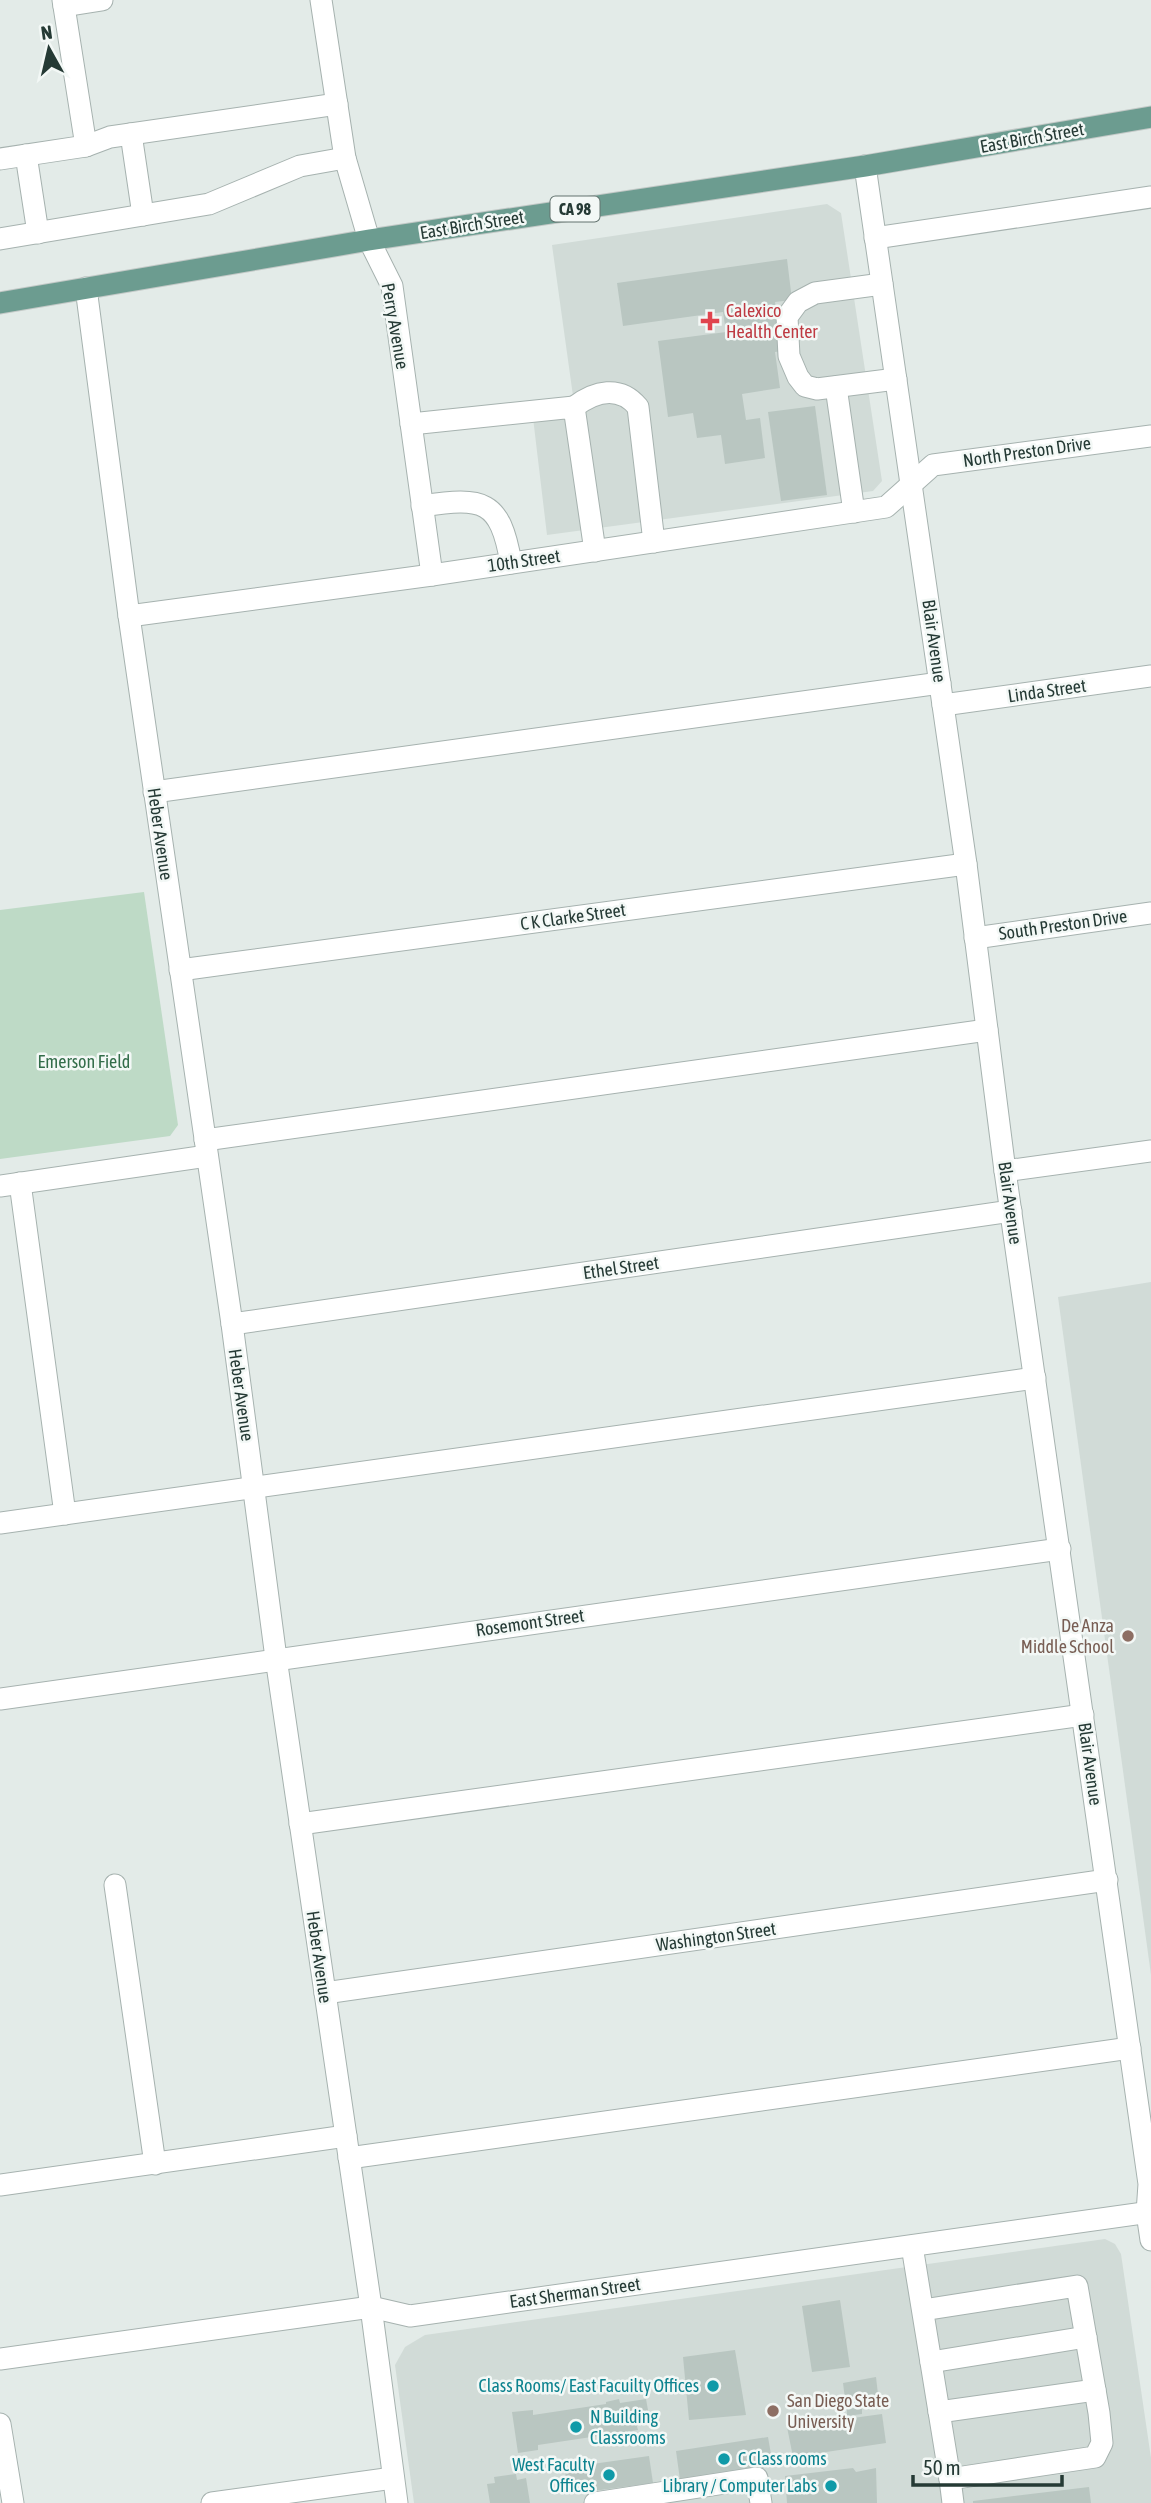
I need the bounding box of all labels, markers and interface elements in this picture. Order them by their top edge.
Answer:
north arrow [14,14,84,84]
text: N [40,20,54,44]
street label: East Birch Street [978,118,1086,157]
road number: CA 98 [550,196,600,222]
street label: East Birch Street [418,206,526,243]
street label: Perry Avenue [378,281,413,371]
place label: Calexico Health Center [726,300,818,342]
marker: Calexico Health Center [700,311,720,331]
street label: North Preston Drive [962,432,1092,471]
street label: 10th Street [486,545,561,576]
street label: Blair Avenue [918,598,951,684]
street label: Linda Street [1007,675,1087,706]
street label: Heber Avenue [144,786,177,881]
street label: C K Clarke Street [519,899,627,934]
street label: South Preston Drive [997,905,1128,944]
park label: Emerson Field [38,1051,130,1072]
street label: Blair Avenue [994,1160,1027,1246]
street label: Ethel Street [582,1252,660,1283]
street label: Heber Avenue [225,1347,258,1442]
street label: Rosemont Street [474,1605,586,1641]
place label: De Anza Middle School [1021,1615,1114,1657]
marker: De Anza Middle School [1120,1628,1136,1644]
street label: Blair Avenue [1074,1721,1107,1807]
street label: Heber Avenue [303,1909,336,2004]
street label: Washington Street [655,1918,777,1955]
street label: East Sherman Street [508,2273,642,2312]
place label: Class Rooms/ East Facuilty Offices [479,2375,699,2396]
marker: Class Rooms/ East Facuilty Offices [705,2378,721,2394]
place label: San Diego State University [787,2390,889,2432]
marker: San Diego State University [765,2403,781,2419]
place label: N Building Classrooms [590,2406,666,2448]
marker: N Building Classrooms [568,2419,584,2435]
scale bar [913,2444,1062,2488]
place label: C Class rooms [738,2448,827,2469]
marker: C Class rooms [716,2451,732,2467]
place label: West Faculty Offices [512,2454,595,2496]
text: 50 m [923,2455,961,2479]
marker: West Faculty Offices [601,2467,617,2483]
place label: Library / Computer Labs [662,2475,817,2496]
marker: Library / Computer Labs [823,2478,839,2494]

